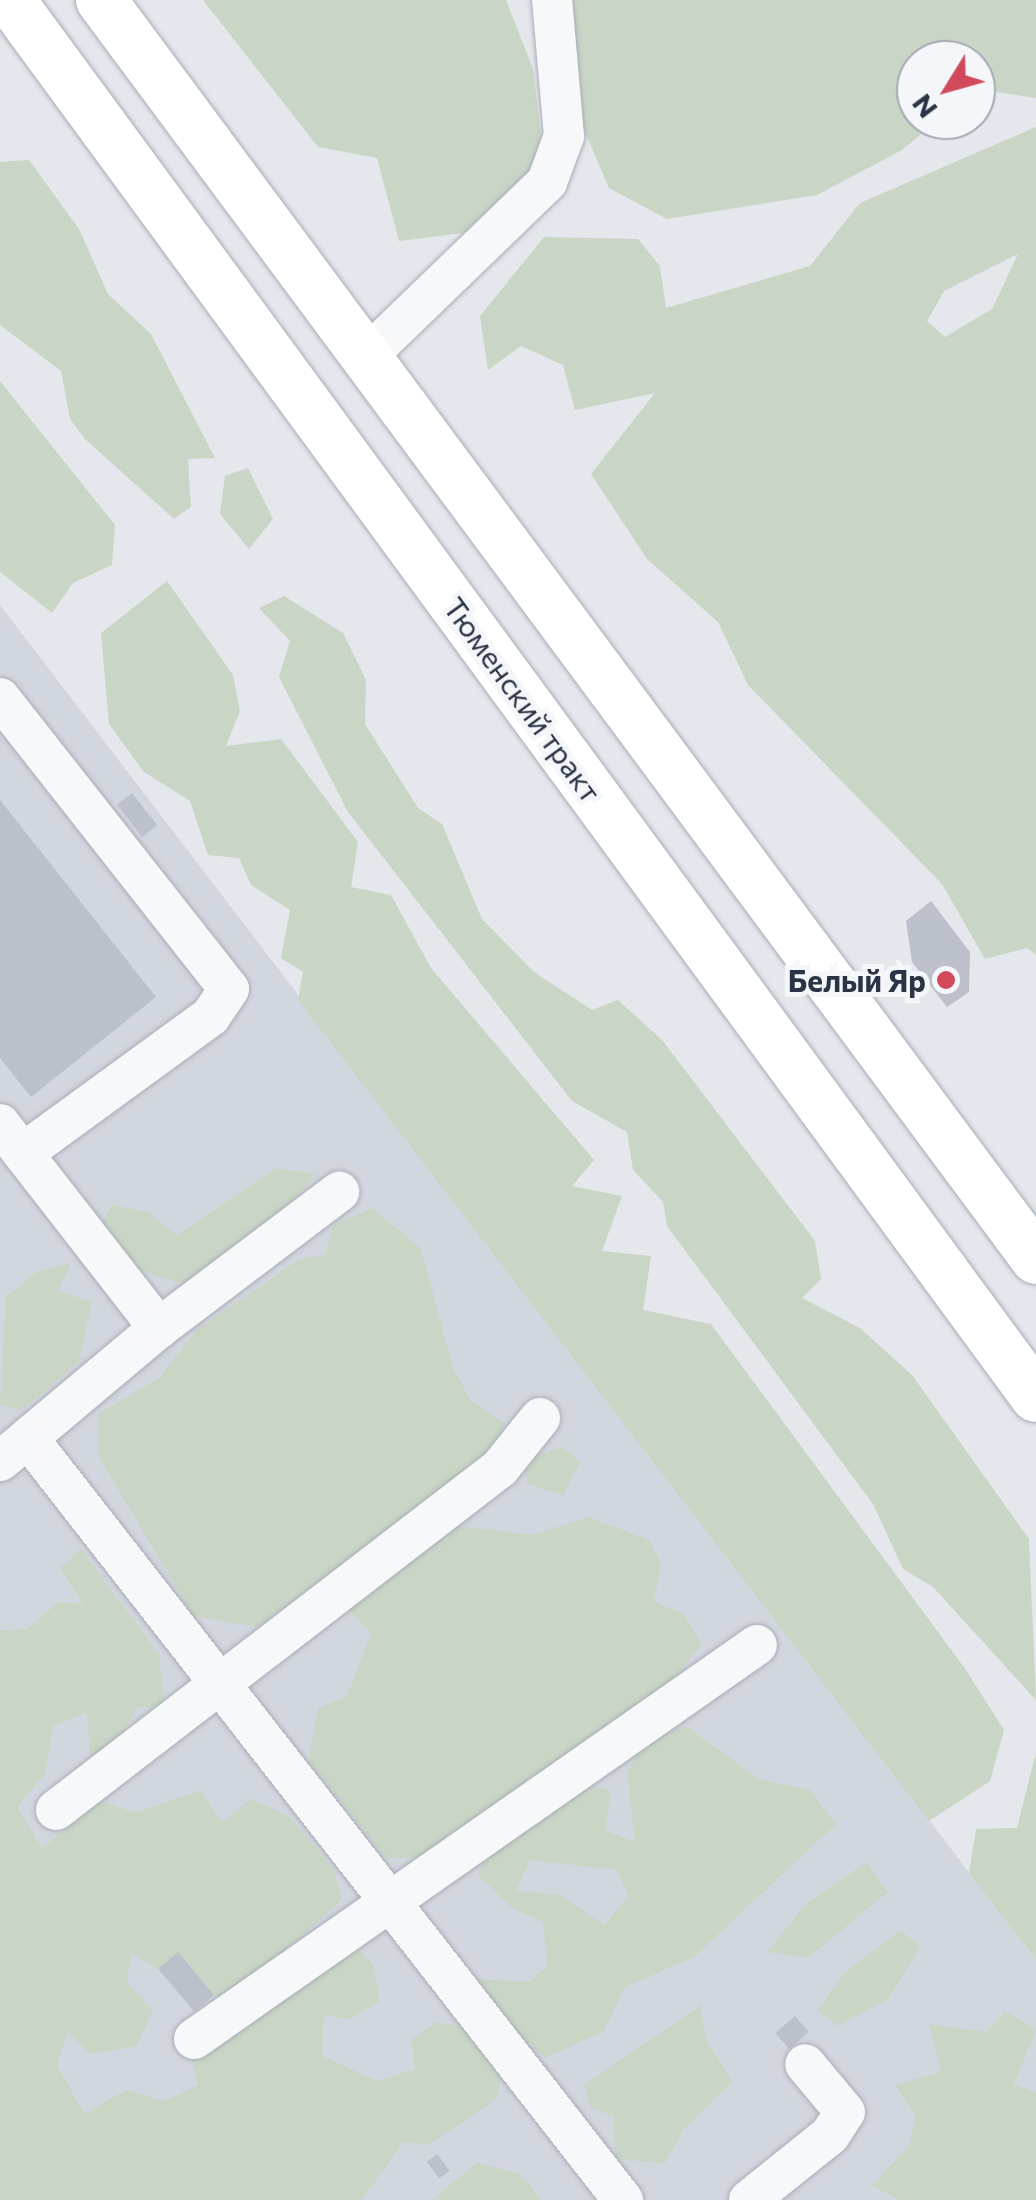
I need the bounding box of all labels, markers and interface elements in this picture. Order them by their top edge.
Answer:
north arrow [896,40,996,140]
text: N [904,88,944,125]
street label: Тюменский тракт [437,590,609,808]
place label: Белый Яр [788,962,926,998]
marker: Белый Яр [935,969,957,991]

